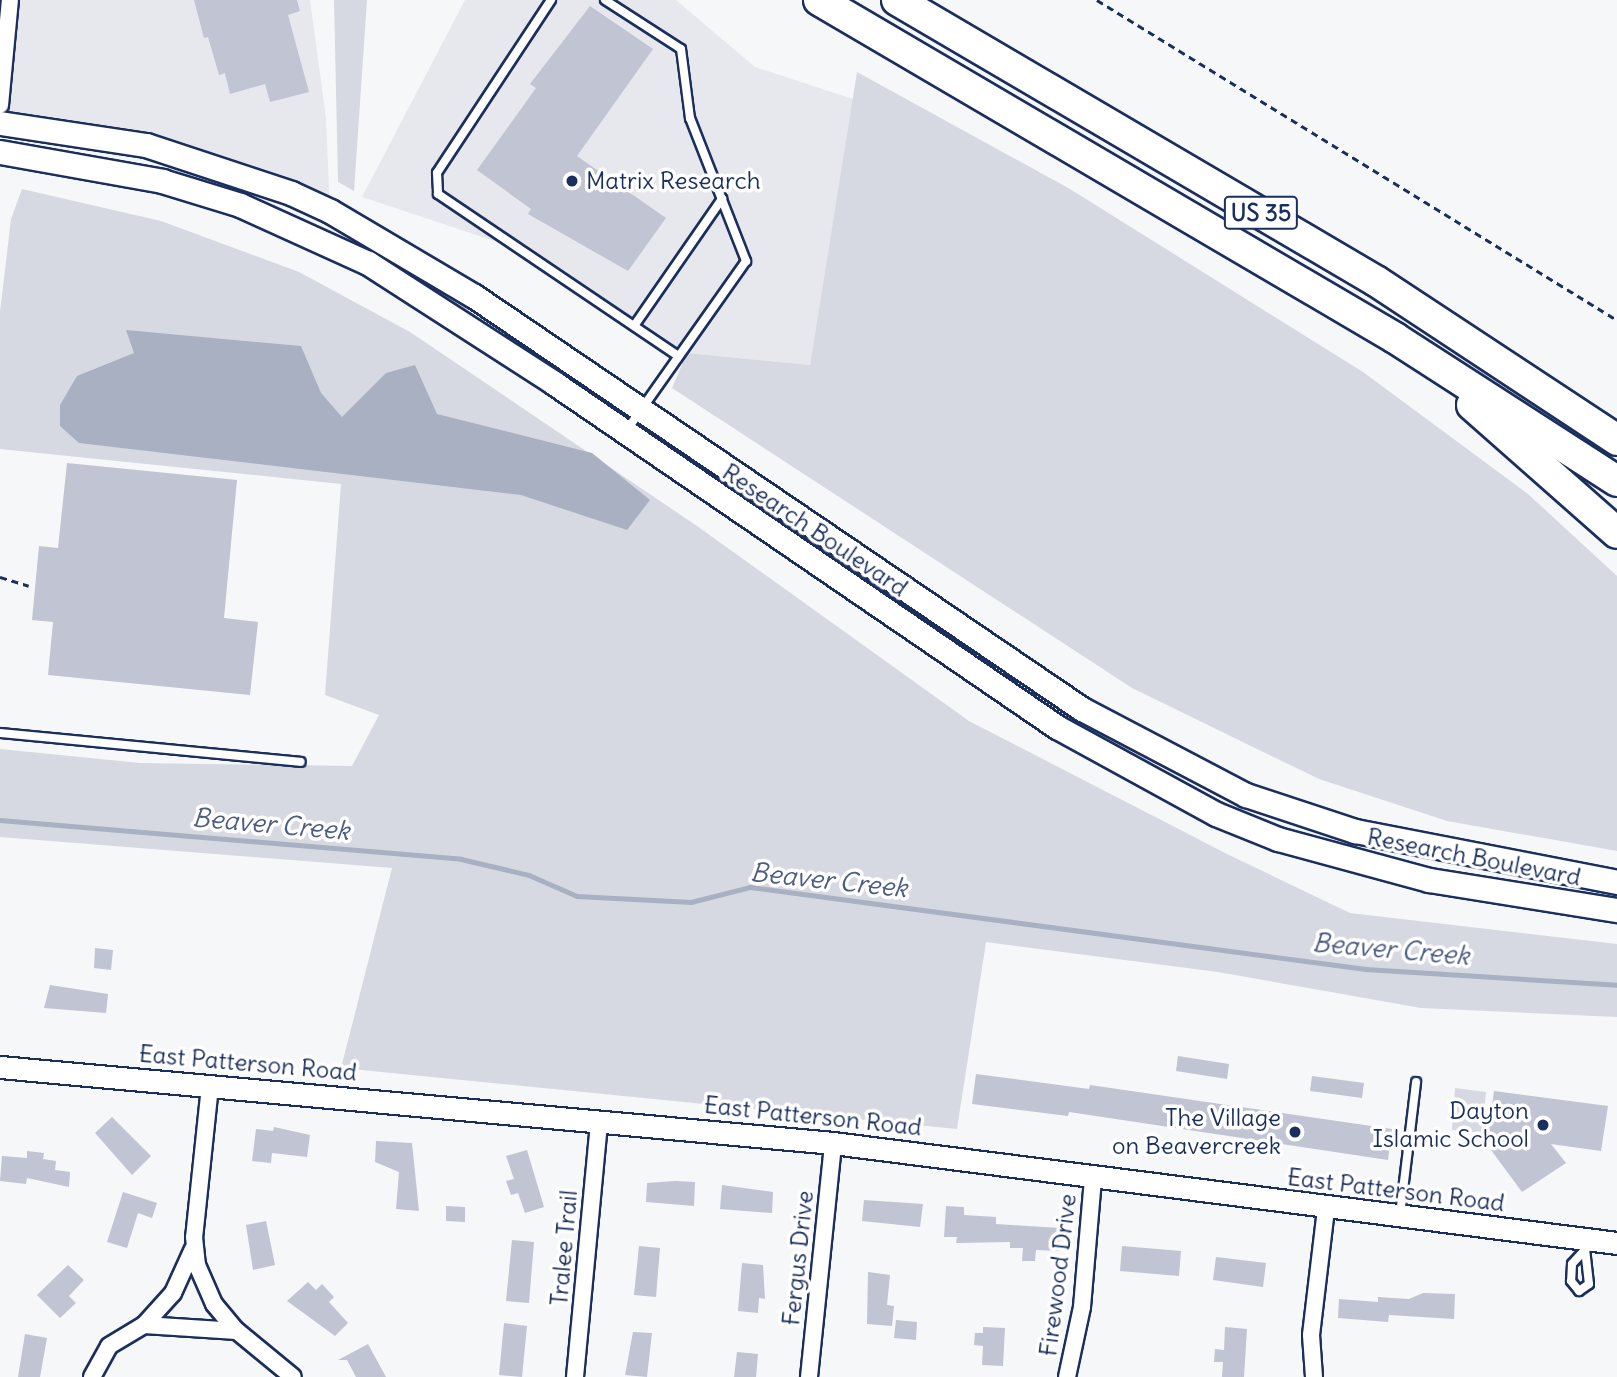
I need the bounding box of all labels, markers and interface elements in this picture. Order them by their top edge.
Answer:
place label: Matrix Research [586,167,761,195]
marker: Matrix Research [564,173,580,189]
road number: US 35 [1222,194,1300,232]
street label: Research Boulevard [717,457,913,603]
water label: Beaver Creek [191,802,351,846]
street label: Research Boulevard [1365,822,1583,892]
water label: Beaver Creek [749,856,909,904]
water label: Beaver Creek [1311,927,1471,971]
street label: East Patterson Road [138,1039,358,1087]
street label: East Patterson Road [703,1090,923,1142]
place label: Dayton Islamic School [1372,1097,1529,1153]
place label: The Village on Beavercreek [1112,1104,1281,1160]
marker: Dayton Islamic School [1535,1117,1551,1133]
marker: The Village on Beavercreek [1287,1124,1303,1140]
street label: East Patterson Road [1286,1162,1506,1218]
street label: Tralee Trail [545,1189,583,1307]
street label: Fergus Drive [777,1189,819,1327]
street label: Firewood Drive [1034,1192,1082,1358]

